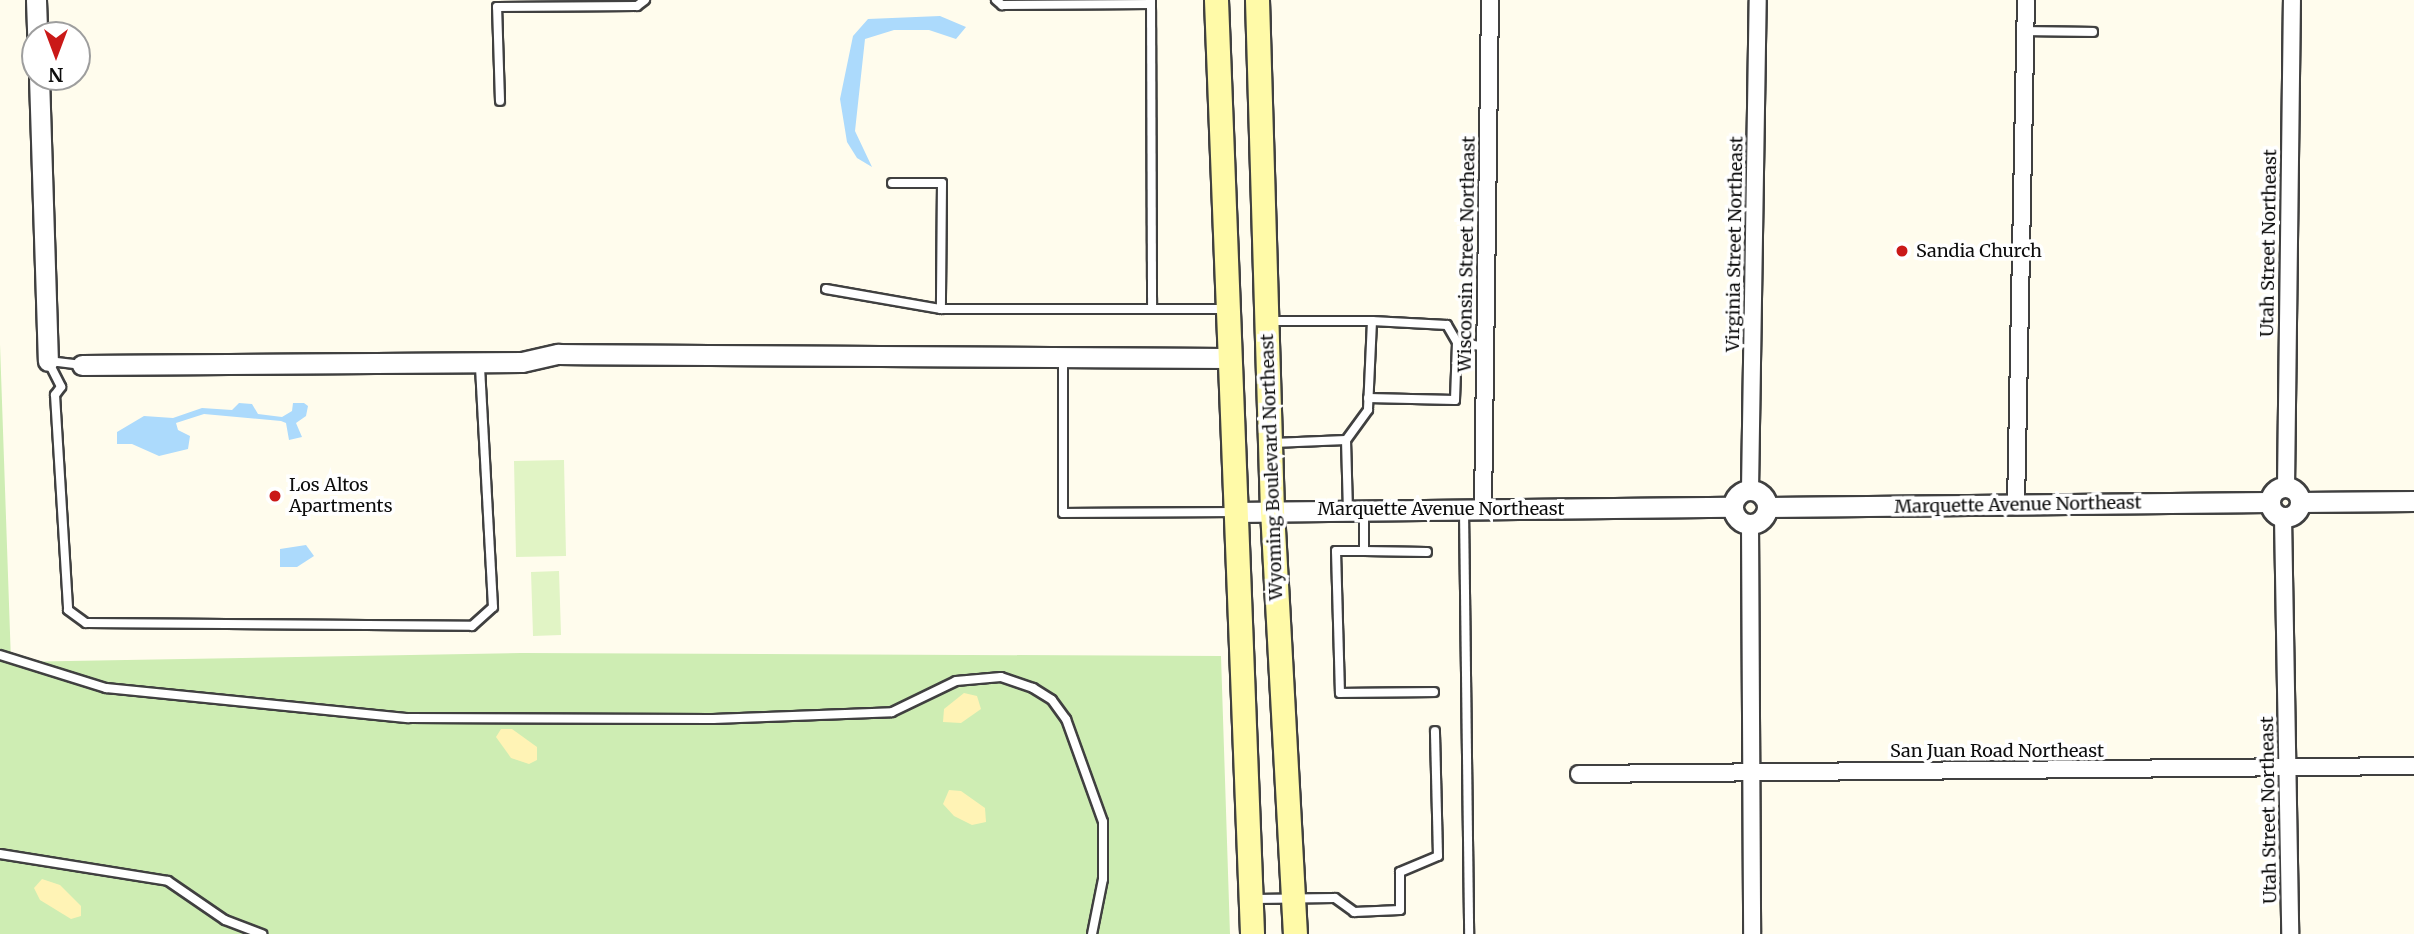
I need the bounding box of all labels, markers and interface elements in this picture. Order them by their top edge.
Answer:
north arrow [21,21,91,91]
text: N [49,63,64,87]
street label: Wisconsin Street Northeast [1454,136,1480,372]
street label: Virginia Street Northeast [1722,136,1748,352]
street label: Utah Street Northeast [2257,149,2281,337]
place label: Sandia Church [1916,240,2042,262]
marker: Sandia Church [1894,243,1910,259]
street label: Wyoming Boulevard Northeast [1257,333,1287,601]
place label: Los Altos Apartments [289,475,392,518]
marker: Los Altos Apartments [267,488,283,504]
street label: Marquette Avenue Northeast [1894,492,2142,518]
street label: Marquette Avenue Northeast [1317,498,1565,520]
street label: Utah Street Northeast [2257,716,2281,904]
street label: San Juan Road Northeast [1890,740,2104,762]

